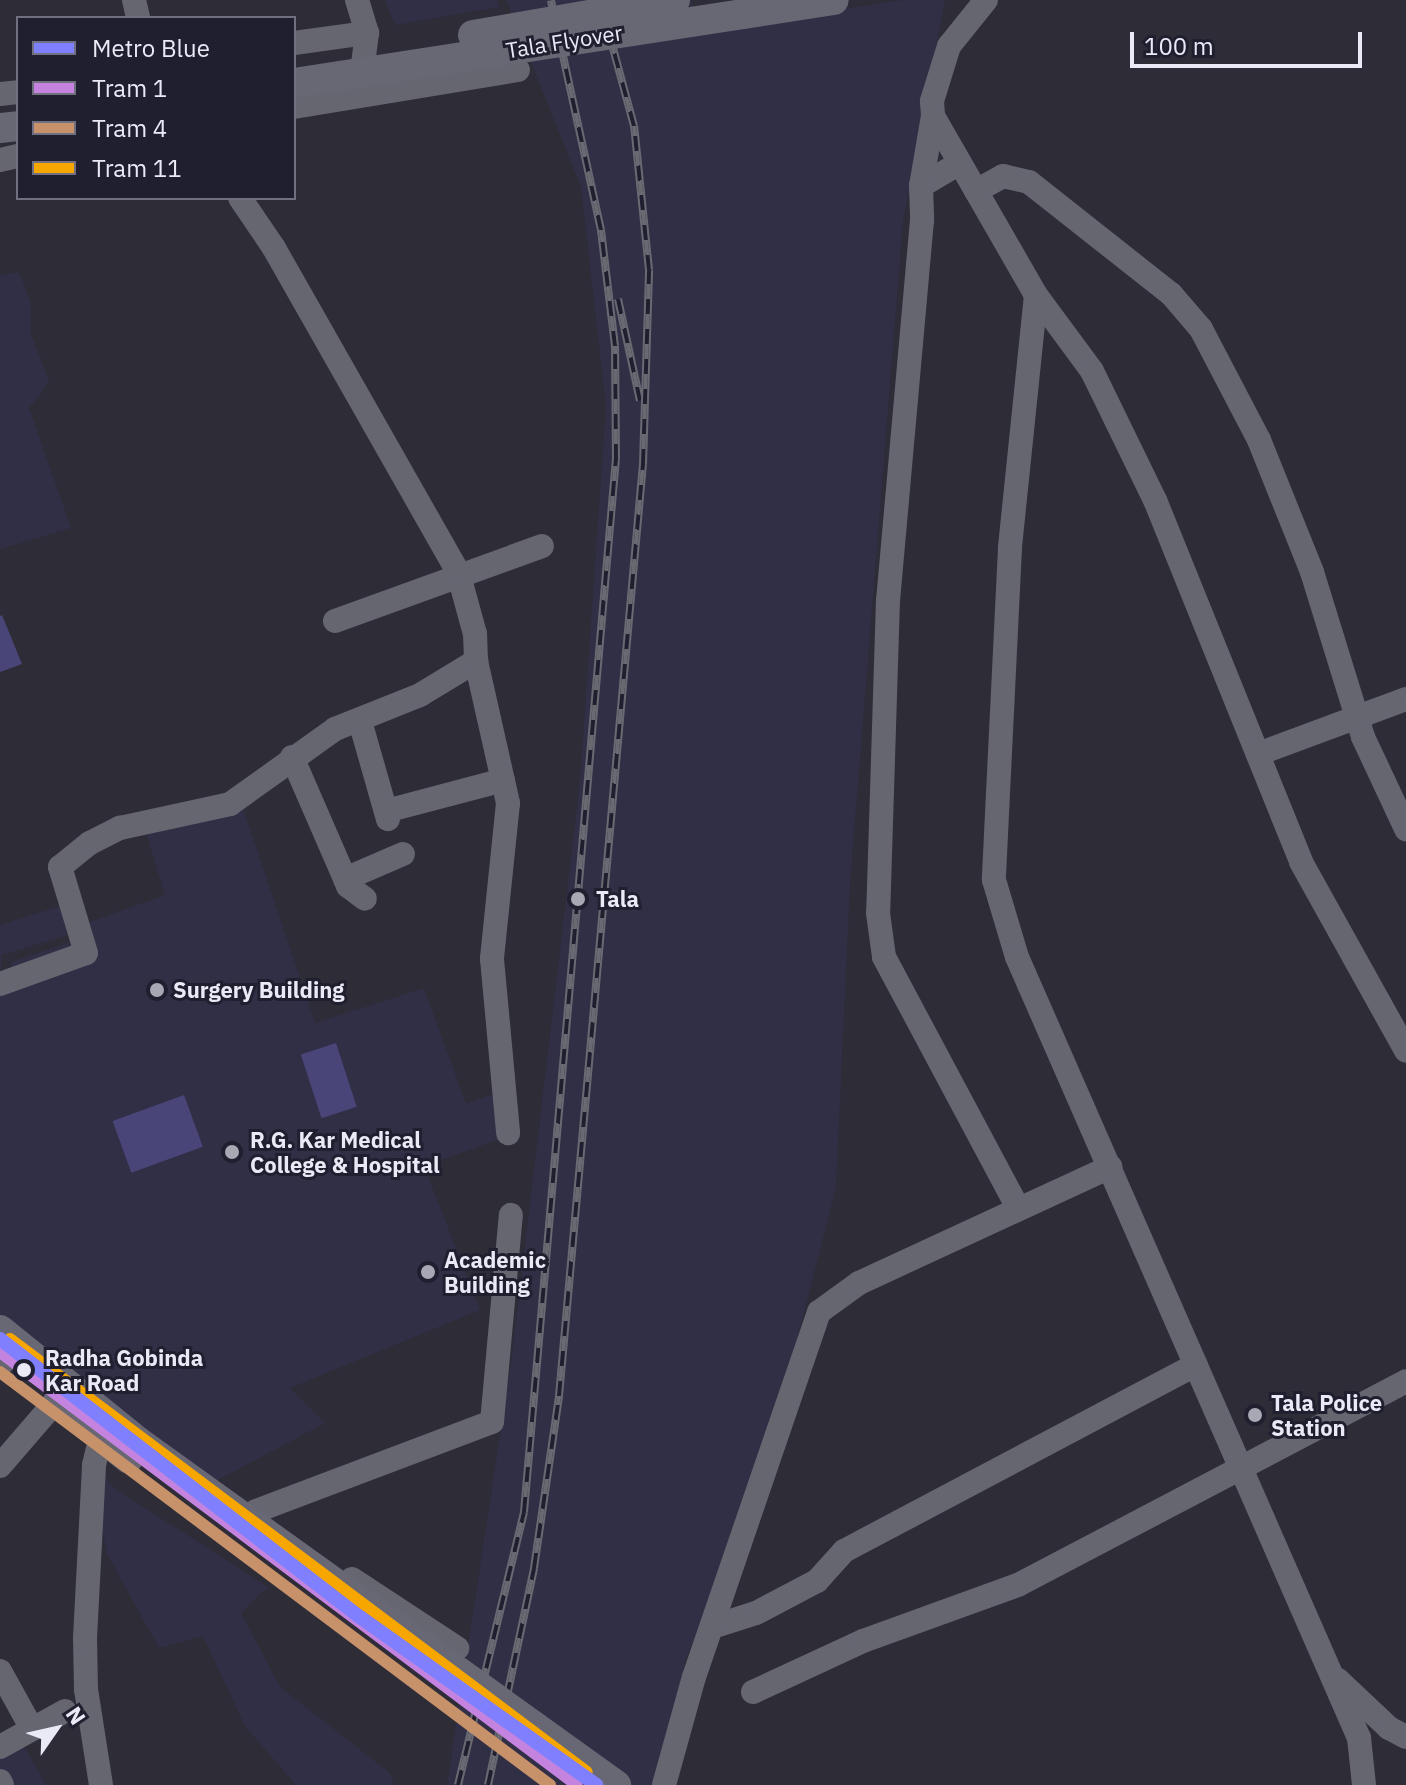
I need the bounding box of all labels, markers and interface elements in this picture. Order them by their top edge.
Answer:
legend [16,16,296,200]
scale bar [1134,16,1366,66]
street label: Tala Flyover [504,19,624,63]
text: 100 m [1144,30,1214,62]
text: Metro Blue [92,32,210,64]
text: Tram 1 [92,72,167,104]
text: Tram 4 [92,112,167,144]
text: Tram 11 [92,152,182,184]
place label: Tala [596,886,639,912]
marker: Tala [567,888,589,910]
place label: Surgery Building [173,977,344,1003]
marker: Surgery Building [148,981,166,999]
place label: R.G. Kar Medical College & Hospital [250,1126,440,1178]
marker: R.G. Kar Medical College & Hospital [221,1141,243,1163]
place label: Academic Building [444,1246,546,1298]
marker: Academic Building [419,1263,437,1281]
place label: Radha Gobinda Kar Road [45,1344,203,1396]
marker: Radha Gobinda Kar Road [10,1356,38,1384]
place label: Tala Police Station [1271,1389,1382,1440]
marker: Tala Police Station [1246,1406,1264,1424]
north arrow [16,1689,96,1769]
text: N [60,1701,93,1730]

